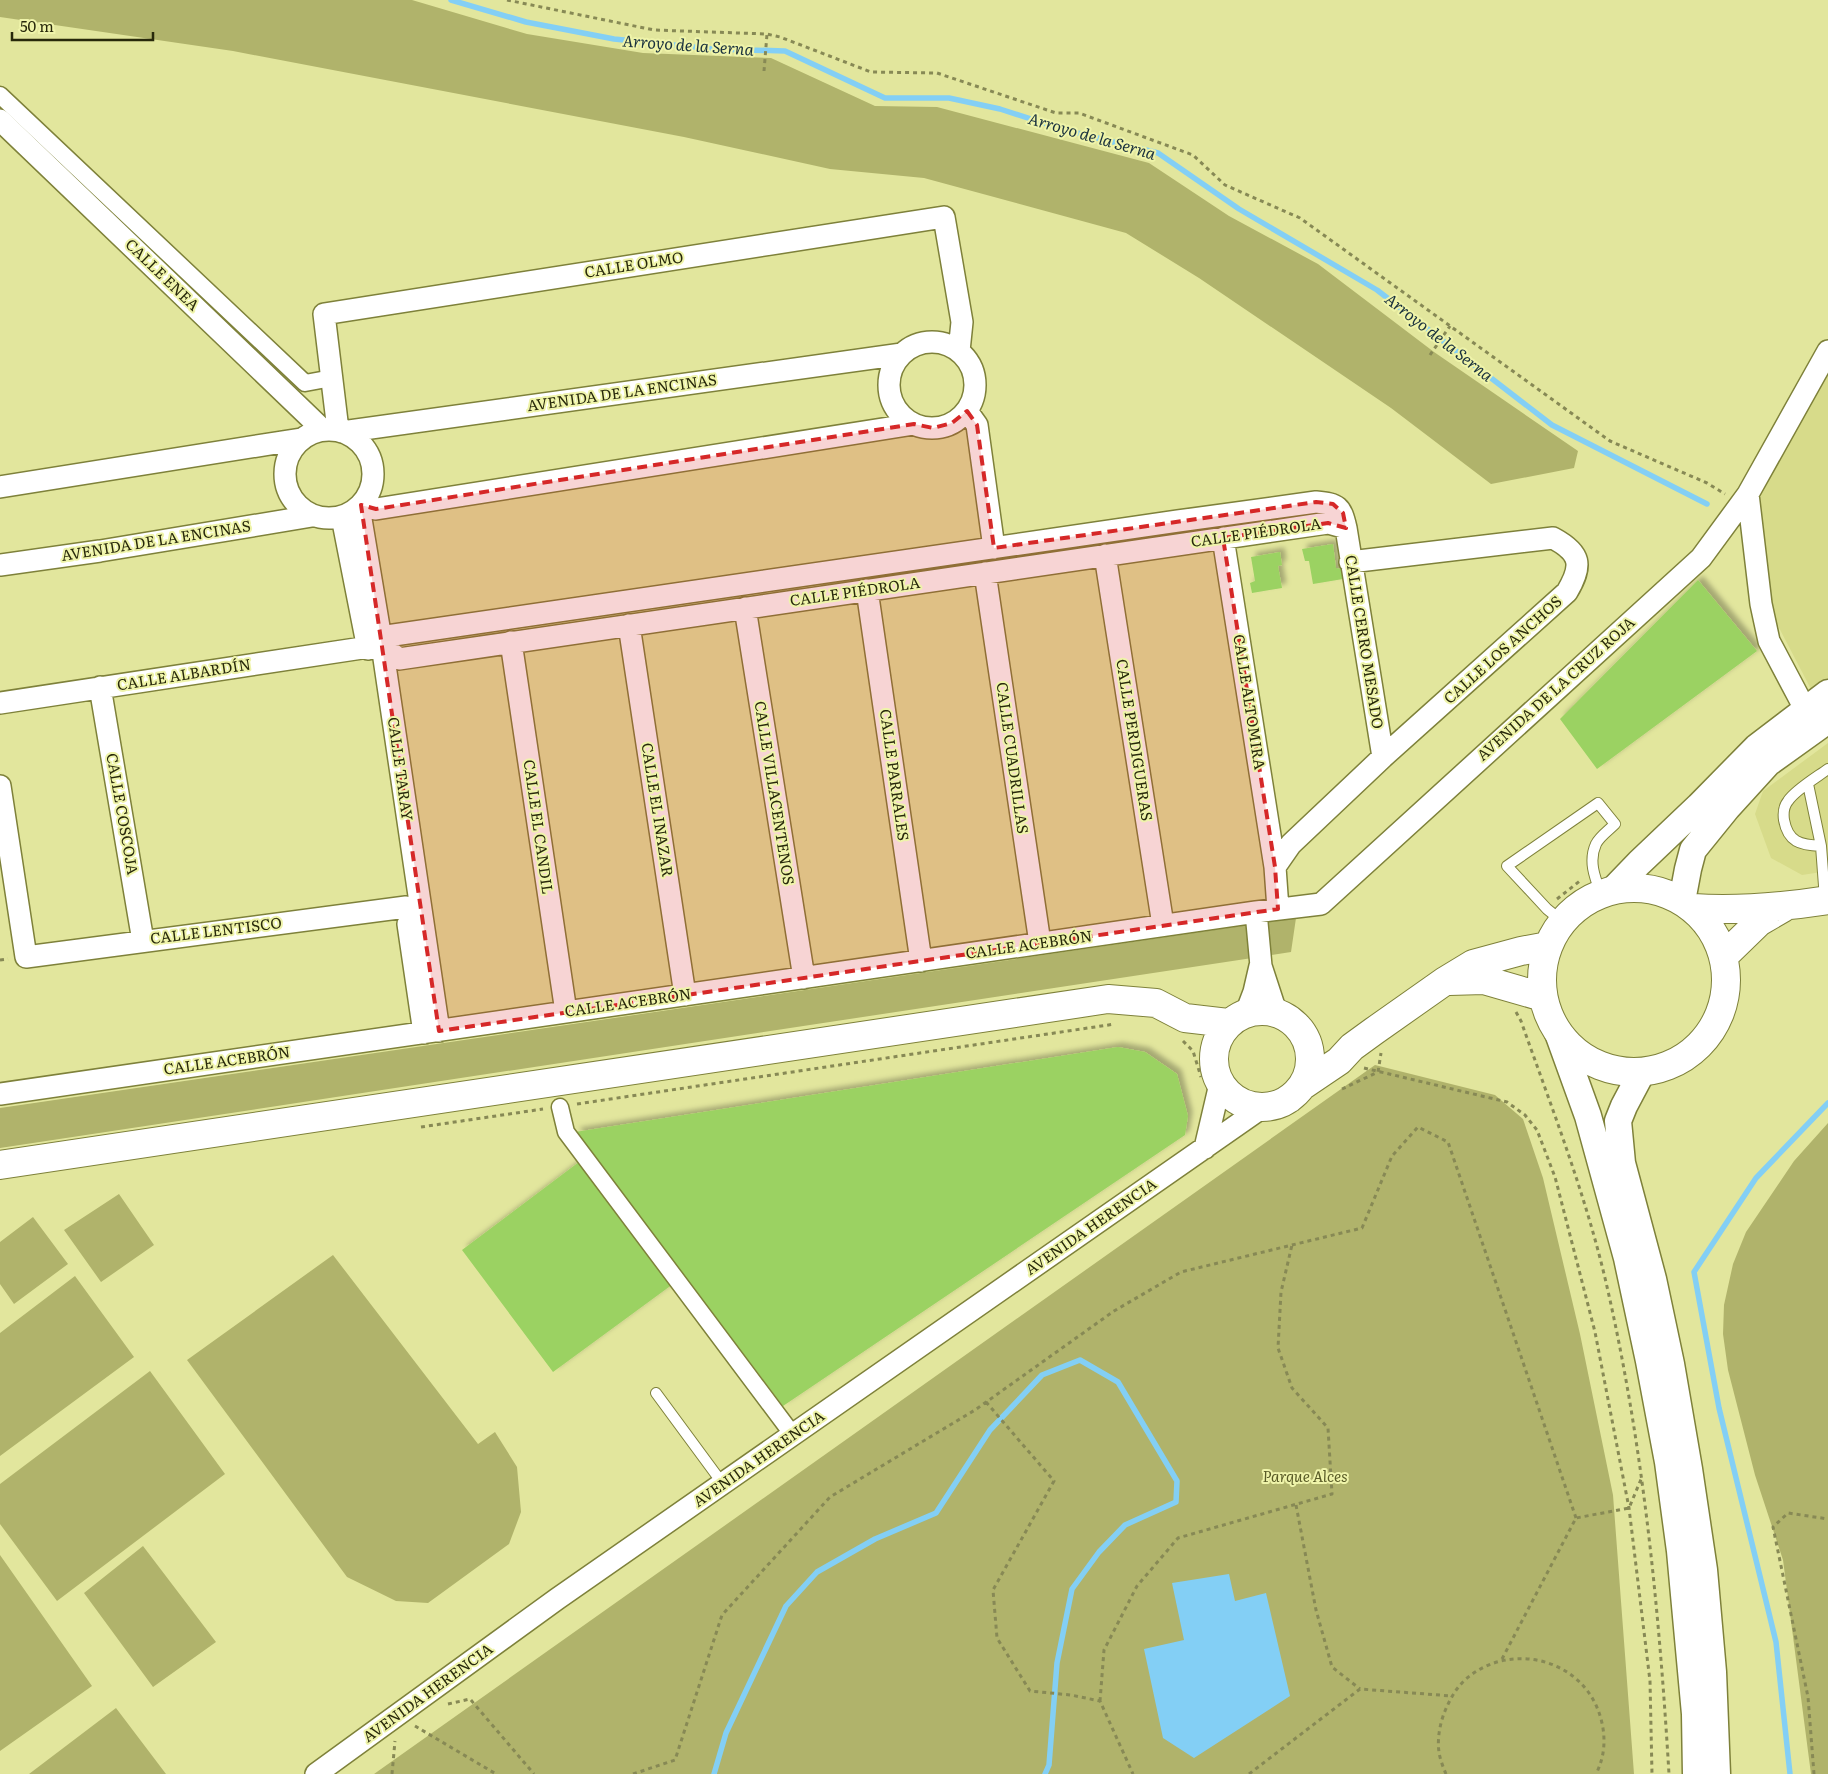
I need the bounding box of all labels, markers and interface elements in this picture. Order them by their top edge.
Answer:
scale bar [12,10,154,42]
text: 50 m [20,14,54,37]
water label: Arroyo de la Serna [622,27,755,61]
water label: Arroyo de la Serna [1026,105,1160,165]
street label: CALLE ENEA [121,232,205,315]
street label: CALLE OLMO [583,244,685,283]
water label: Arroyo de la Serna [1380,286,1500,387]
street label: AVENIDA DE LA ENCINAS [525,367,718,416]
street label: CALLE PIÉDROLA [1189,511,1322,552]
street label: AVENIDA DE LA ENCINAS [59,513,252,566]
street label: CALLE CERRO MESADO [1340,553,1391,730]
street label: CALLE PIÉDROLA [788,570,921,611]
street label: CALLE LOS ANCHOS [1438,589,1566,708]
street label: AVENIDA DE LA CRUZ ROJA [1471,610,1639,765]
street label: CALLE ALTOMIRA [1228,632,1273,771]
street label: CALLE ALBARDÍN [115,652,252,695]
street label: CALLE PERDIGUERAS [1111,657,1160,822]
street label: CALLE CUADRILLAS [991,680,1036,835]
street label: CALLE VILLACENTENOS [750,699,801,886]
street label: CALLE PARRALES [875,707,916,842]
street label: CALLE TARAY [383,715,420,822]
street label: CALLE EL INAZAR [637,741,680,879]
street label: CALLE COSCOJA [101,751,146,876]
street label: CALLE EL CANDIL [519,758,560,896]
street label: CALLE LENTISCO [149,910,283,949]
street label: CALLE ACEBRÓN [964,923,1094,964]
street label: CALLE ACEBRÓN [563,981,693,1022]
street label: CALLE ACEBRÓN [162,1039,292,1080]
street label: AVENIDA HERENCIA [1020,1172,1161,1280]
street label: AVENIDA HERENCIA [688,1404,829,1512]
park label: Parque Alces [1262,1464,1348,1487]
street label: AVENIDA HERENCIA [357,1637,497,1747]

